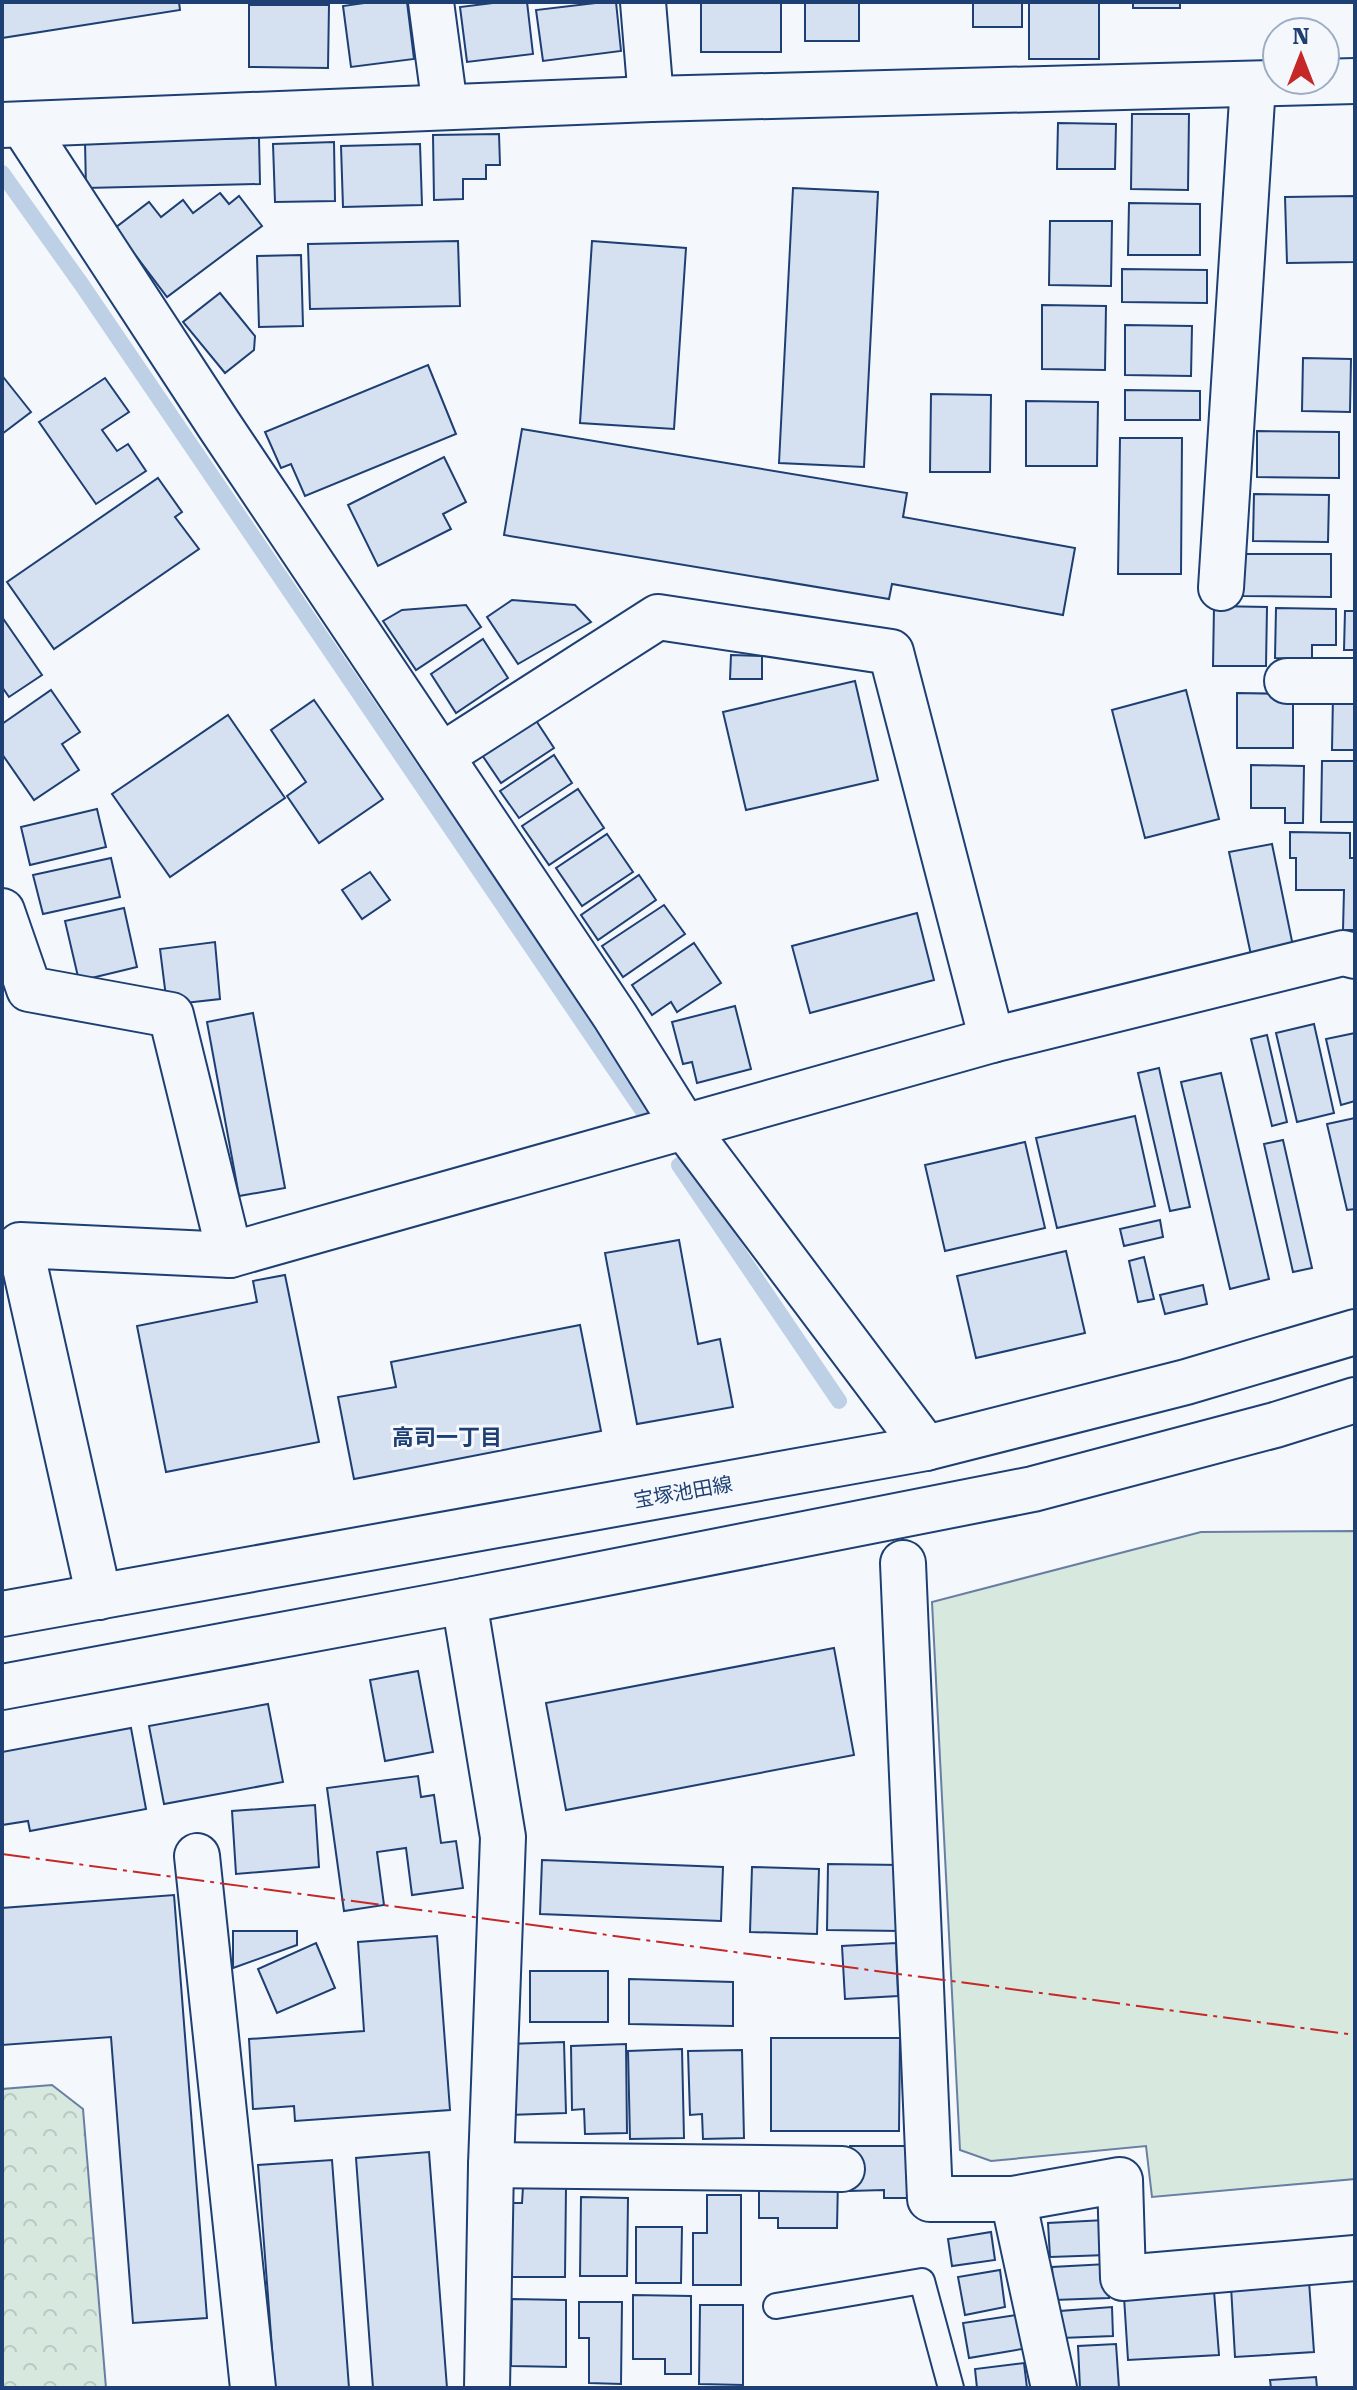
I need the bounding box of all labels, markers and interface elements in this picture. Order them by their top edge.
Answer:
north arrow [1261,16,1341,96]
text: N [1293,24,1310,49]
district label: 高司一丁目 [392,1425,502,1450]
street label: 宝塚池田線 [632,1471,734,1513]

